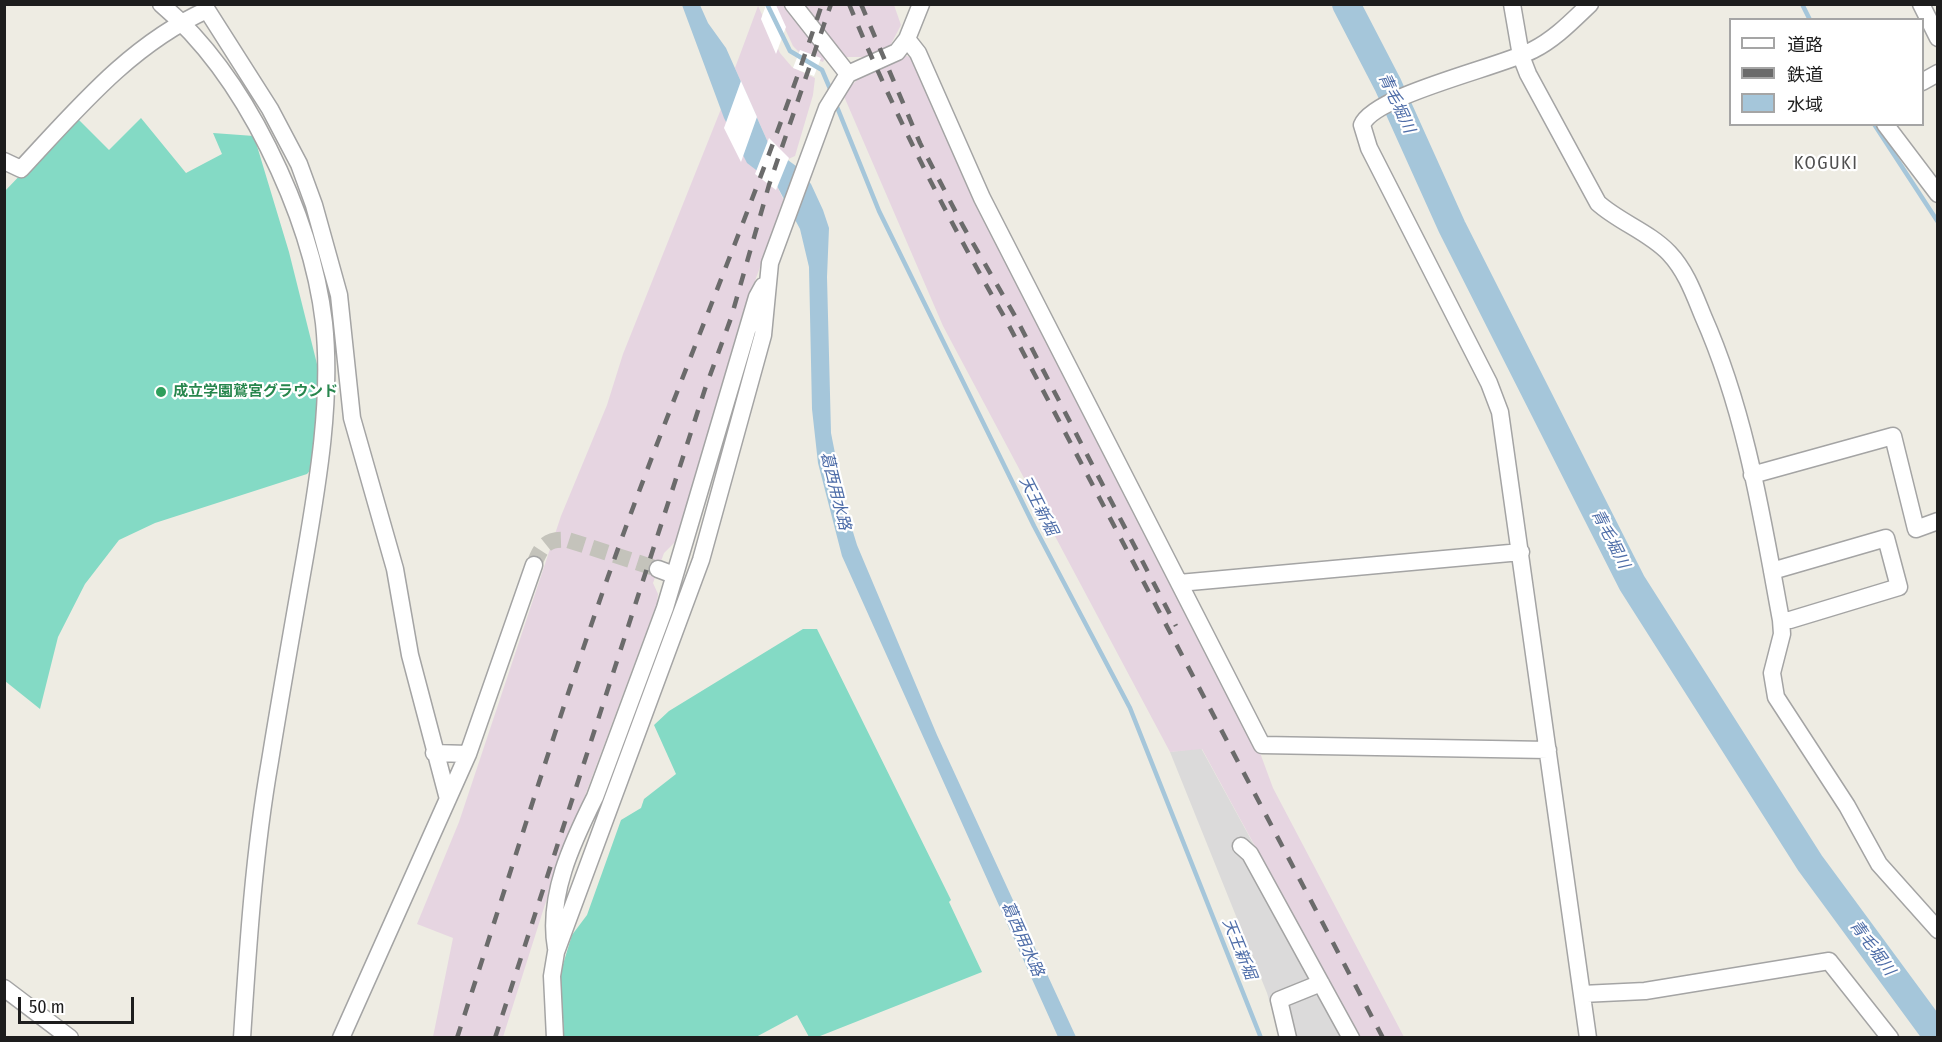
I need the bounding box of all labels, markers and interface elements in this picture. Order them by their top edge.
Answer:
legend [1729,18,1924,126]
text: 道路 [1787,34,1823,56]
text: 鉄道 [1787,64,1823,86]
water label: 青毛堀川 [1374,70,1418,136]
text: 水域 [1787,94,1823,116]
district label: KOGUKI [1794,153,1858,175]
place label: 成立学園鷲宮グラウンド [173,383,338,401]
marker: 成立学園鷲宮グラウンド [154,385,168,399]
water label: 葛西用水路 [816,450,854,532]
water label: 天王新堀 [1015,473,1061,539]
water label: 青毛堀川 [1587,506,1633,572]
water label: 葛西用水路 [997,899,1047,979]
water label: 天王新堀 [1218,916,1260,982]
water label: 青毛堀川 [1845,916,1899,980]
scale bar [21,985,136,1023]
text: 50 m [29,996,65,1018]

